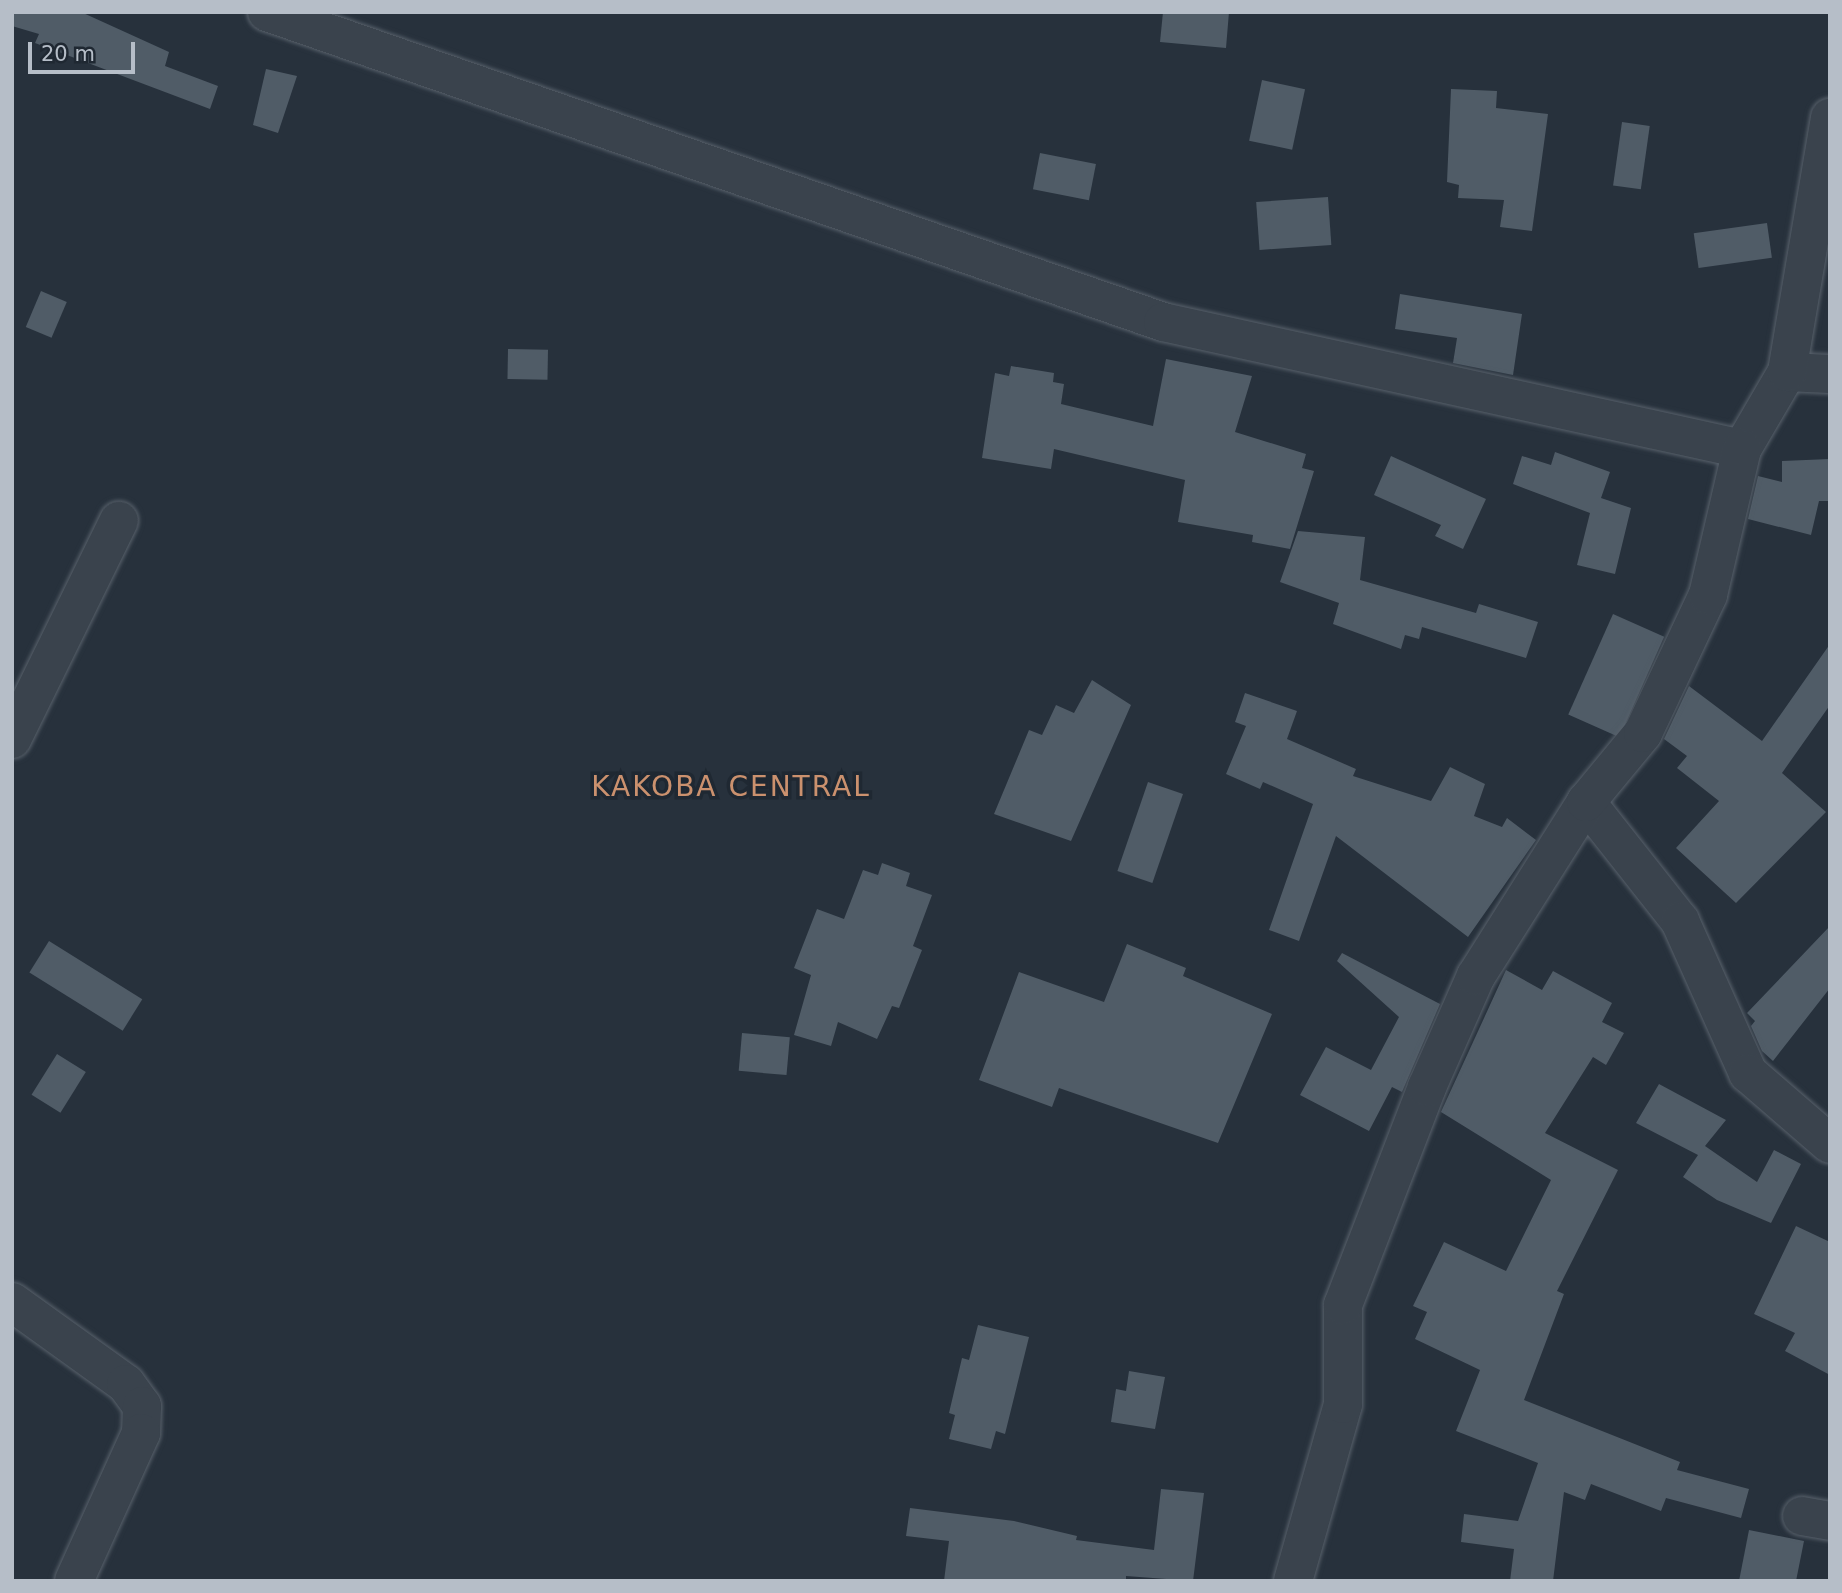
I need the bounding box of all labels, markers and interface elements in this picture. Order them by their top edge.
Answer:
scale bar [32,28,138,72]
text: 20 m [41,42,95,66]
district label: KAKOBA CENTRAL [593,770,869,804]

